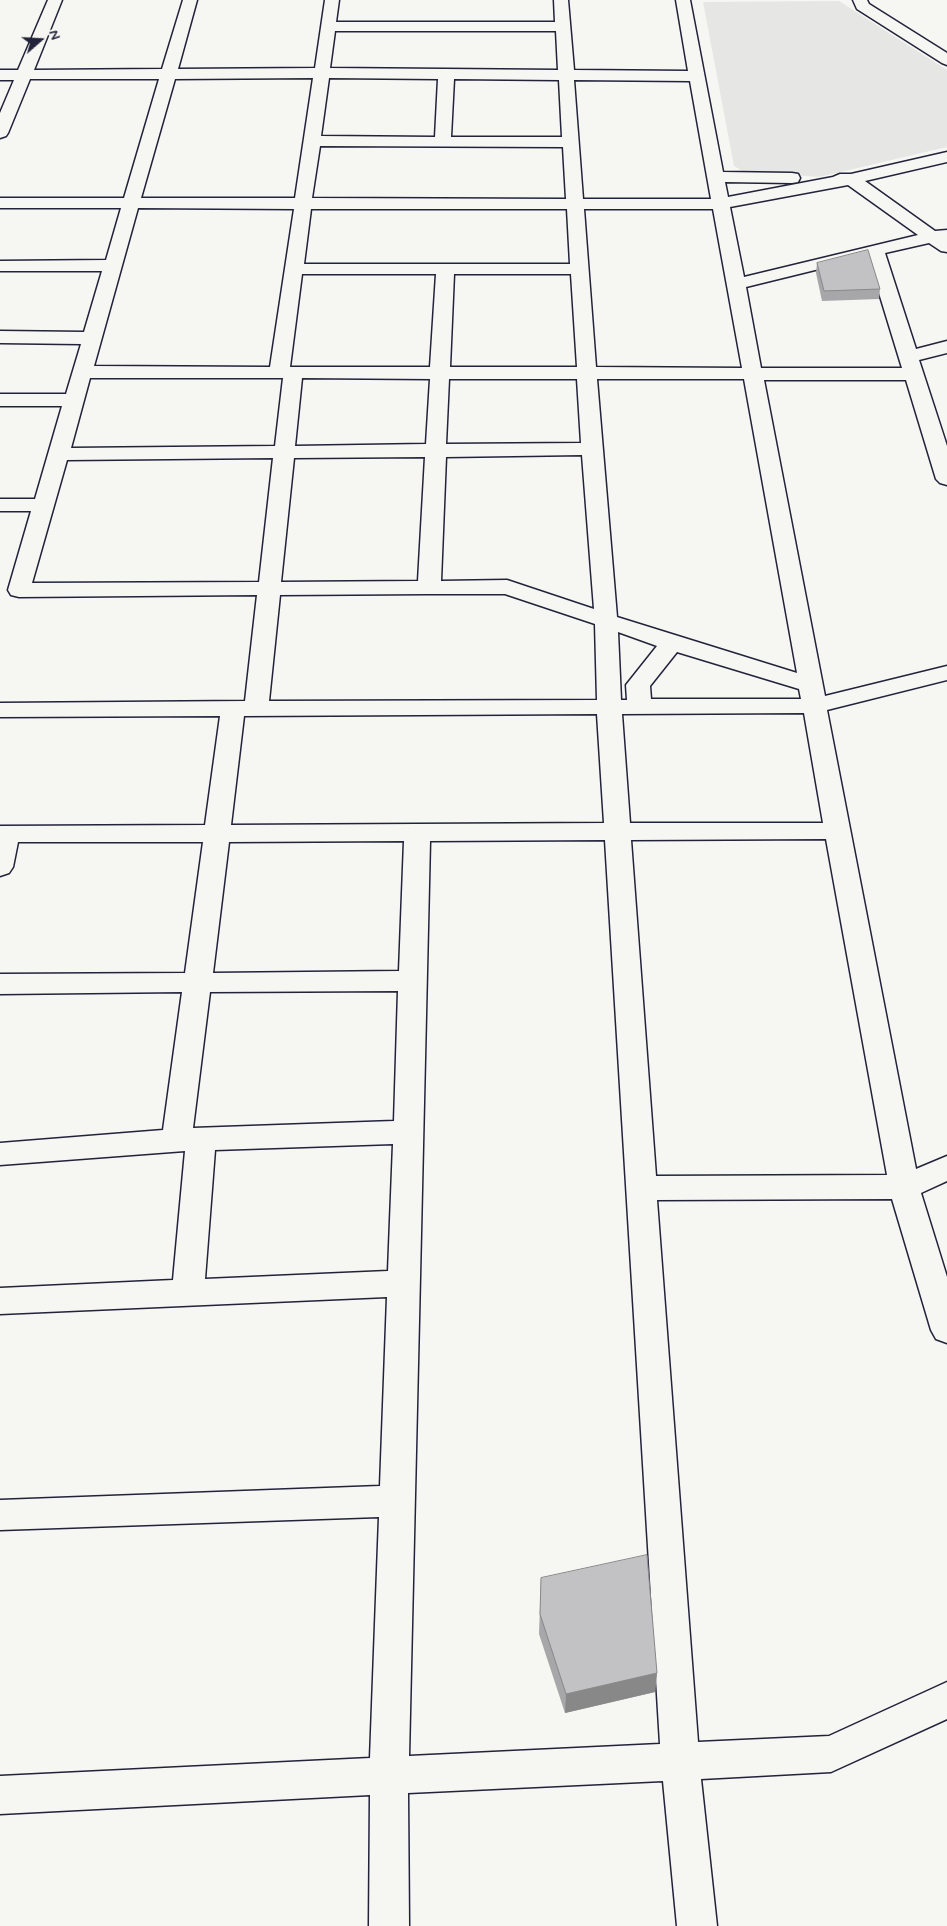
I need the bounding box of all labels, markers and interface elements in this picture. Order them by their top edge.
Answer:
north arrow [15,15,65,65]
text: N [44,28,64,42]

